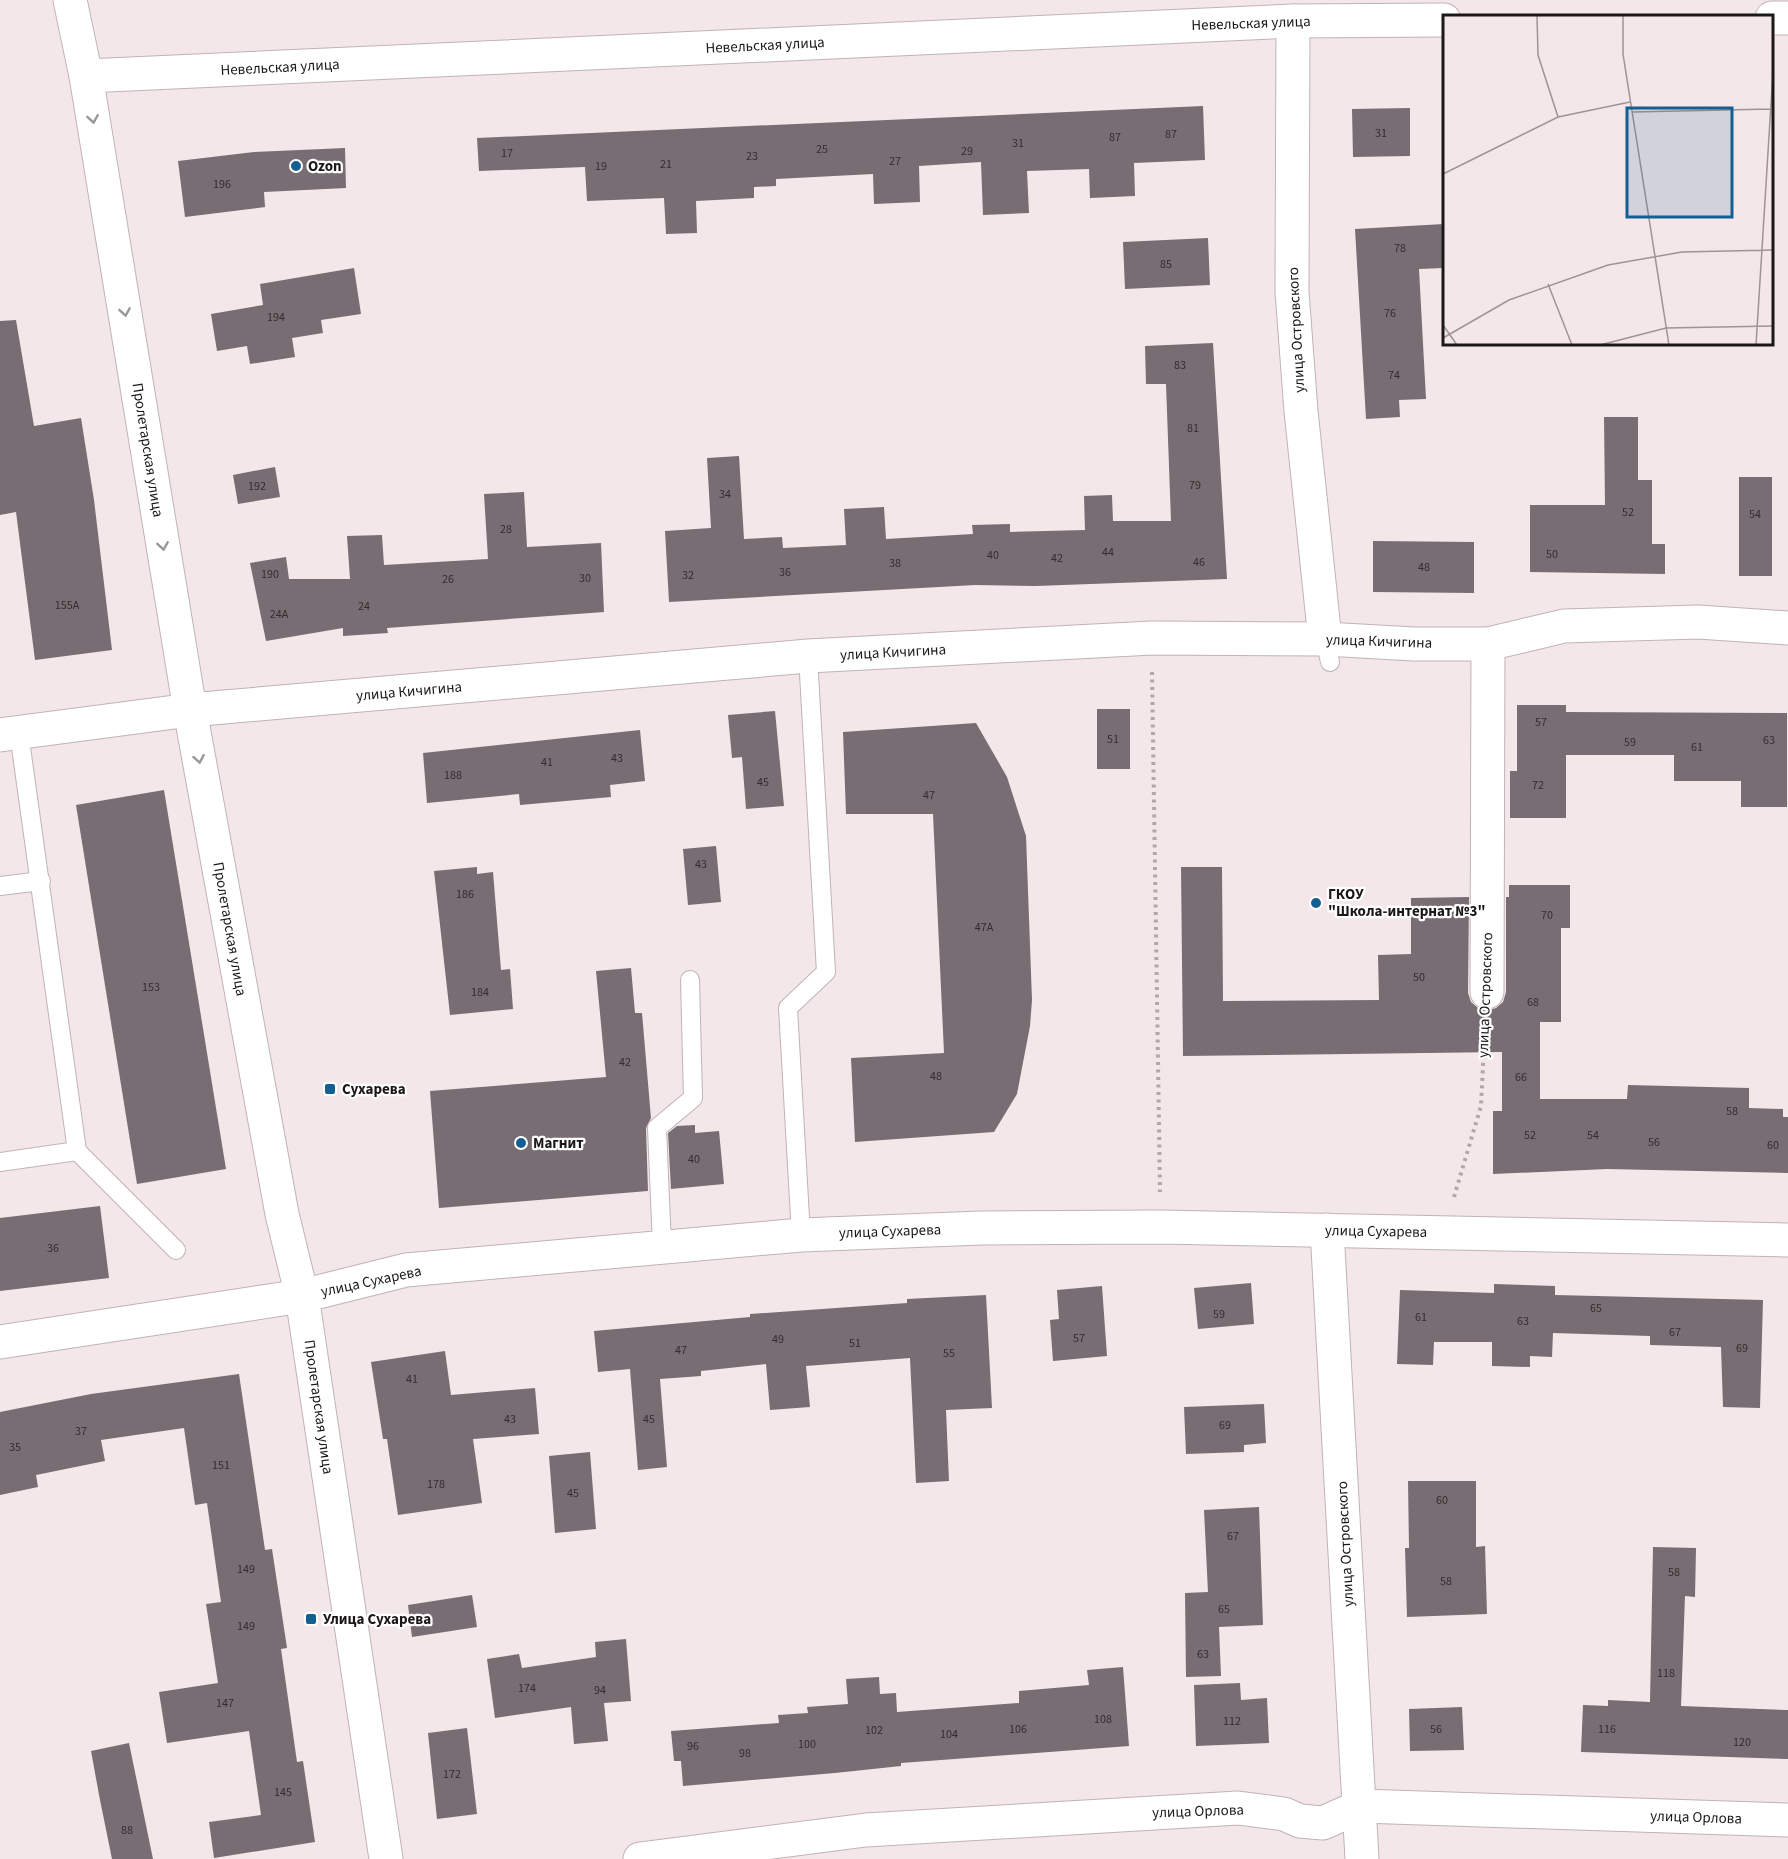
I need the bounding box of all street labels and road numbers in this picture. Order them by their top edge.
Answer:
street label: Невельская улица [1191,11,1311,36]
street label: Невельская улица [705,32,825,59]
street label: Невельская улица [220,54,340,81]
street label: улица Островского [1283,267,1310,393]
street label: Пролетарская улица [127,381,168,519]
street label: улица Кичигина [1326,629,1432,654]
street label: улица Кичигина [839,639,947,666]
street label: улица Кичигина [355,676,463,707]
street label: Пролетарская улица [207,861,252,998]
street label: улица Островского [1473,932,1498,1058]
street label: улица Сухарева [838,1219,942,1244]
street label: улица Сухарева [1325,1220,1427,1243]
street label: улица Сухарева [319,1261,423,1302]
street label: Пролетарская улица [299,1338,338,1476]
street label: улица Островского [1332,1481,1359,1607]
street label: улица Орлова [1152,1799,1244,1824]
street label: улица Орлова [1650,1805,1742,1830]

